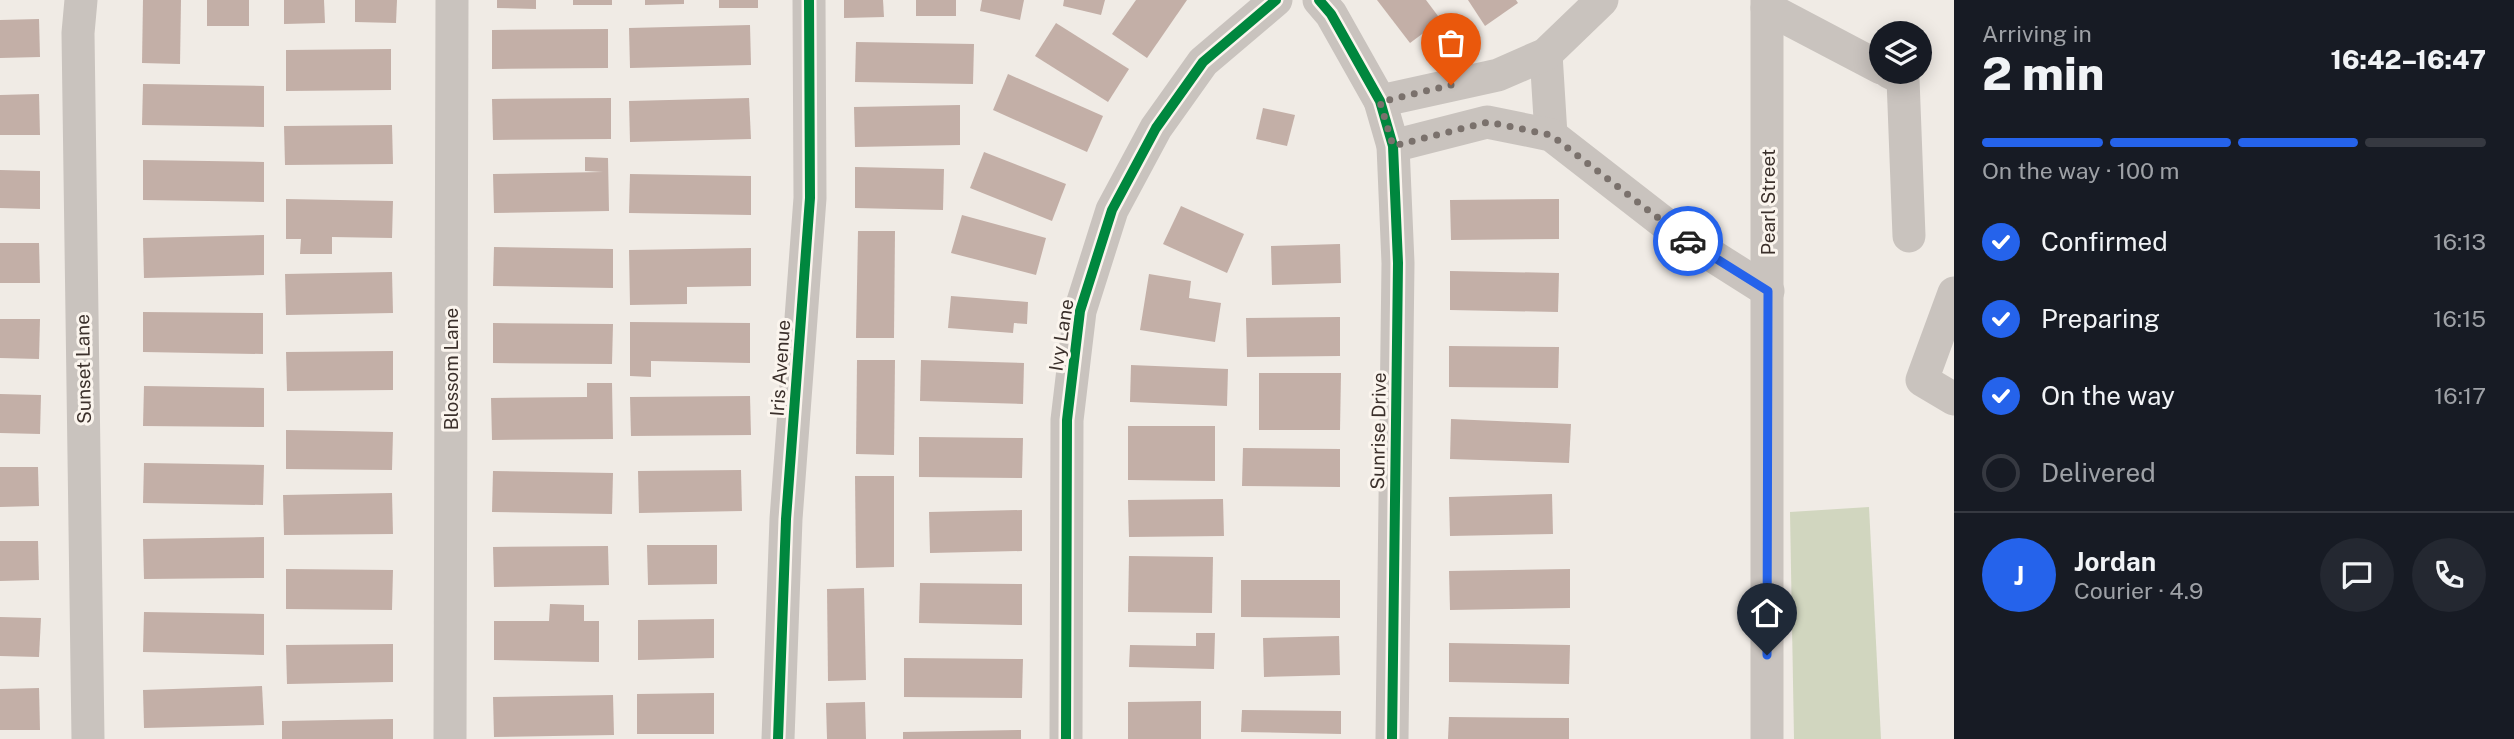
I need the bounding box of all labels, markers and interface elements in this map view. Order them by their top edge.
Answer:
pin [1421,13,1481,85]
text: Arriving in [1982,20,2092,47]
map controls [1869,21,1932,84]
button: layers [1869,21,1932,84]
icon: bag [1432,24,1470,62]
text: 16:42–16:47 [2331,44,2486,75]
text: 2 min [1982,46,2104,100]
street label: Pearl Street [1757,149,1779,255]
text: On the way · 100 m [1982,157,2179,184]
courier [1653,206,1723,276]
icon: car [1669,222,1707,260]
icon: check [1982,223,2020,261]
text: Confirmed [2041,226,2168,257]
text: 16:13 [2433,228,2486,255]
street label: Ivy Lane [1044,297,1078,373]
icon: check [1982,300,2020,338]
text: Preparing [2041,303,2160,334]
text: 16:15 [2433,305,2486,332]
street label: Blossom Lane [440,308,462,430]
street label: Sunset Lane [71,314,95,424]
street label: Iris Avenue [766,319,794,417]
street label: Sunrise Drive [1366,372,1390,490]
icon: check [1982,377,2020,415]
text: On the way [2041,380,2175,411]
text: 16:17 [2434,382,2486,409]
text: Delivered [2041,457,2156,488]
button: chat [2320,538,2394,612]
button: phone [2412,538,2486,612]
text: Jordan [2074,546,2156,577]
text: J [2014,560,2024,591]
text: Courier · 4.9 [2074,577,2203,604]
pin [1737,583,1797,655]
icon: home [1748,594,1786,632]

